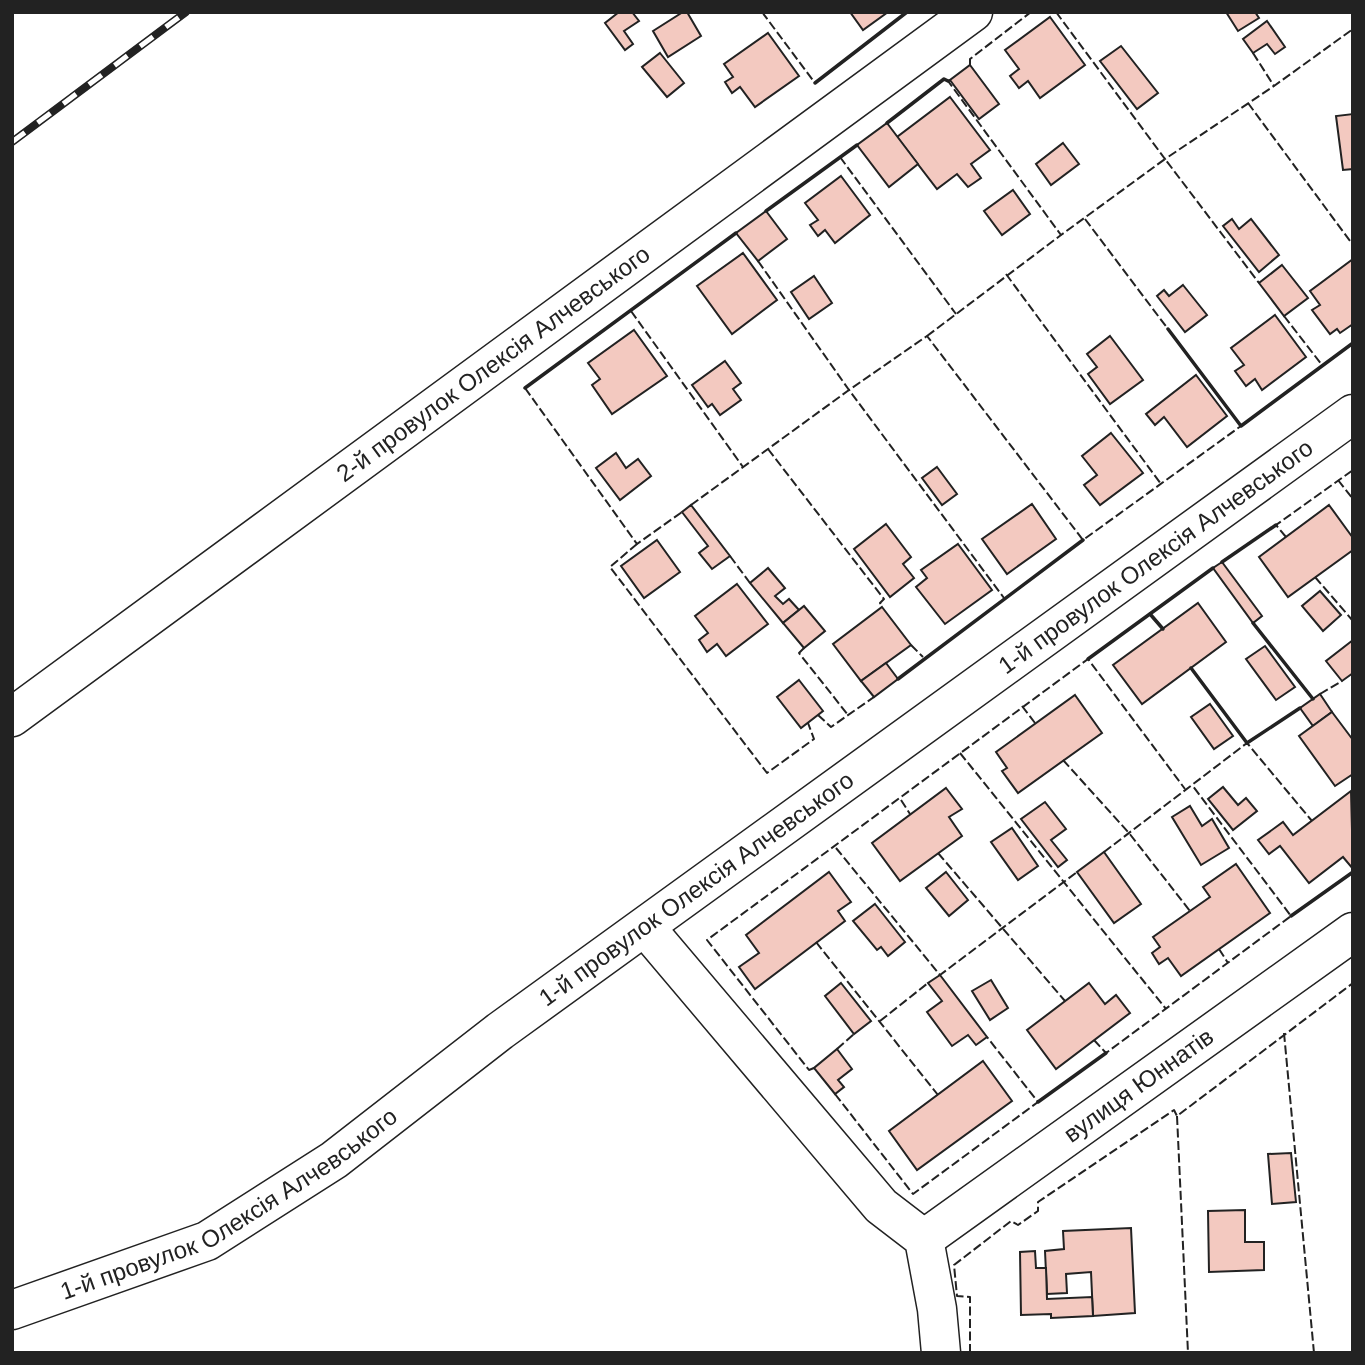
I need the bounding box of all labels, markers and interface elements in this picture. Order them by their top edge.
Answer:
street label: 2-й провулок Олексія Алчевського [331,240,655,487]
street label: 1-й провулок Олексія Алчевського [993,434,1318,679]
street label: 1-й провулок Олексія Алчевського [534,766,858,1011]
street label: вулиця Юннатів [1058,1022,1218,1148]
street label: 1-й провулок Олексія Алчевського [57,1102,402,1305]

